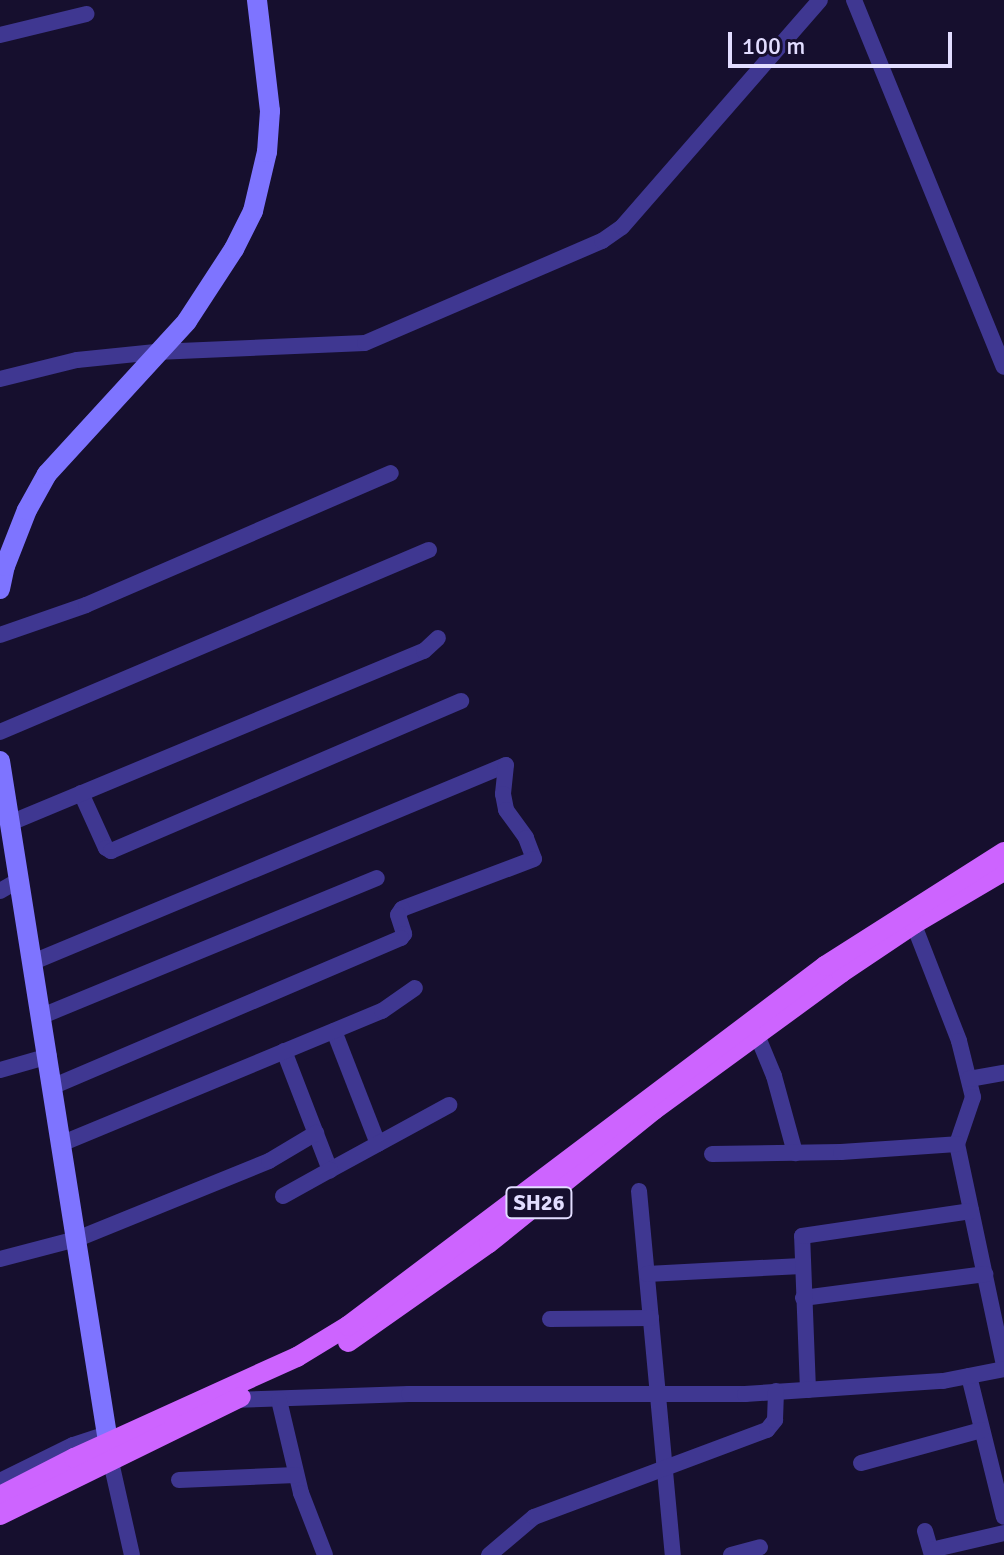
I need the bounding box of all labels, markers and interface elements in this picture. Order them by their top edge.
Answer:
scale bar [732,16,956,66]
text: 100 m [742,31,805,61]
road number: SH26 [505,1185,573,1221]

